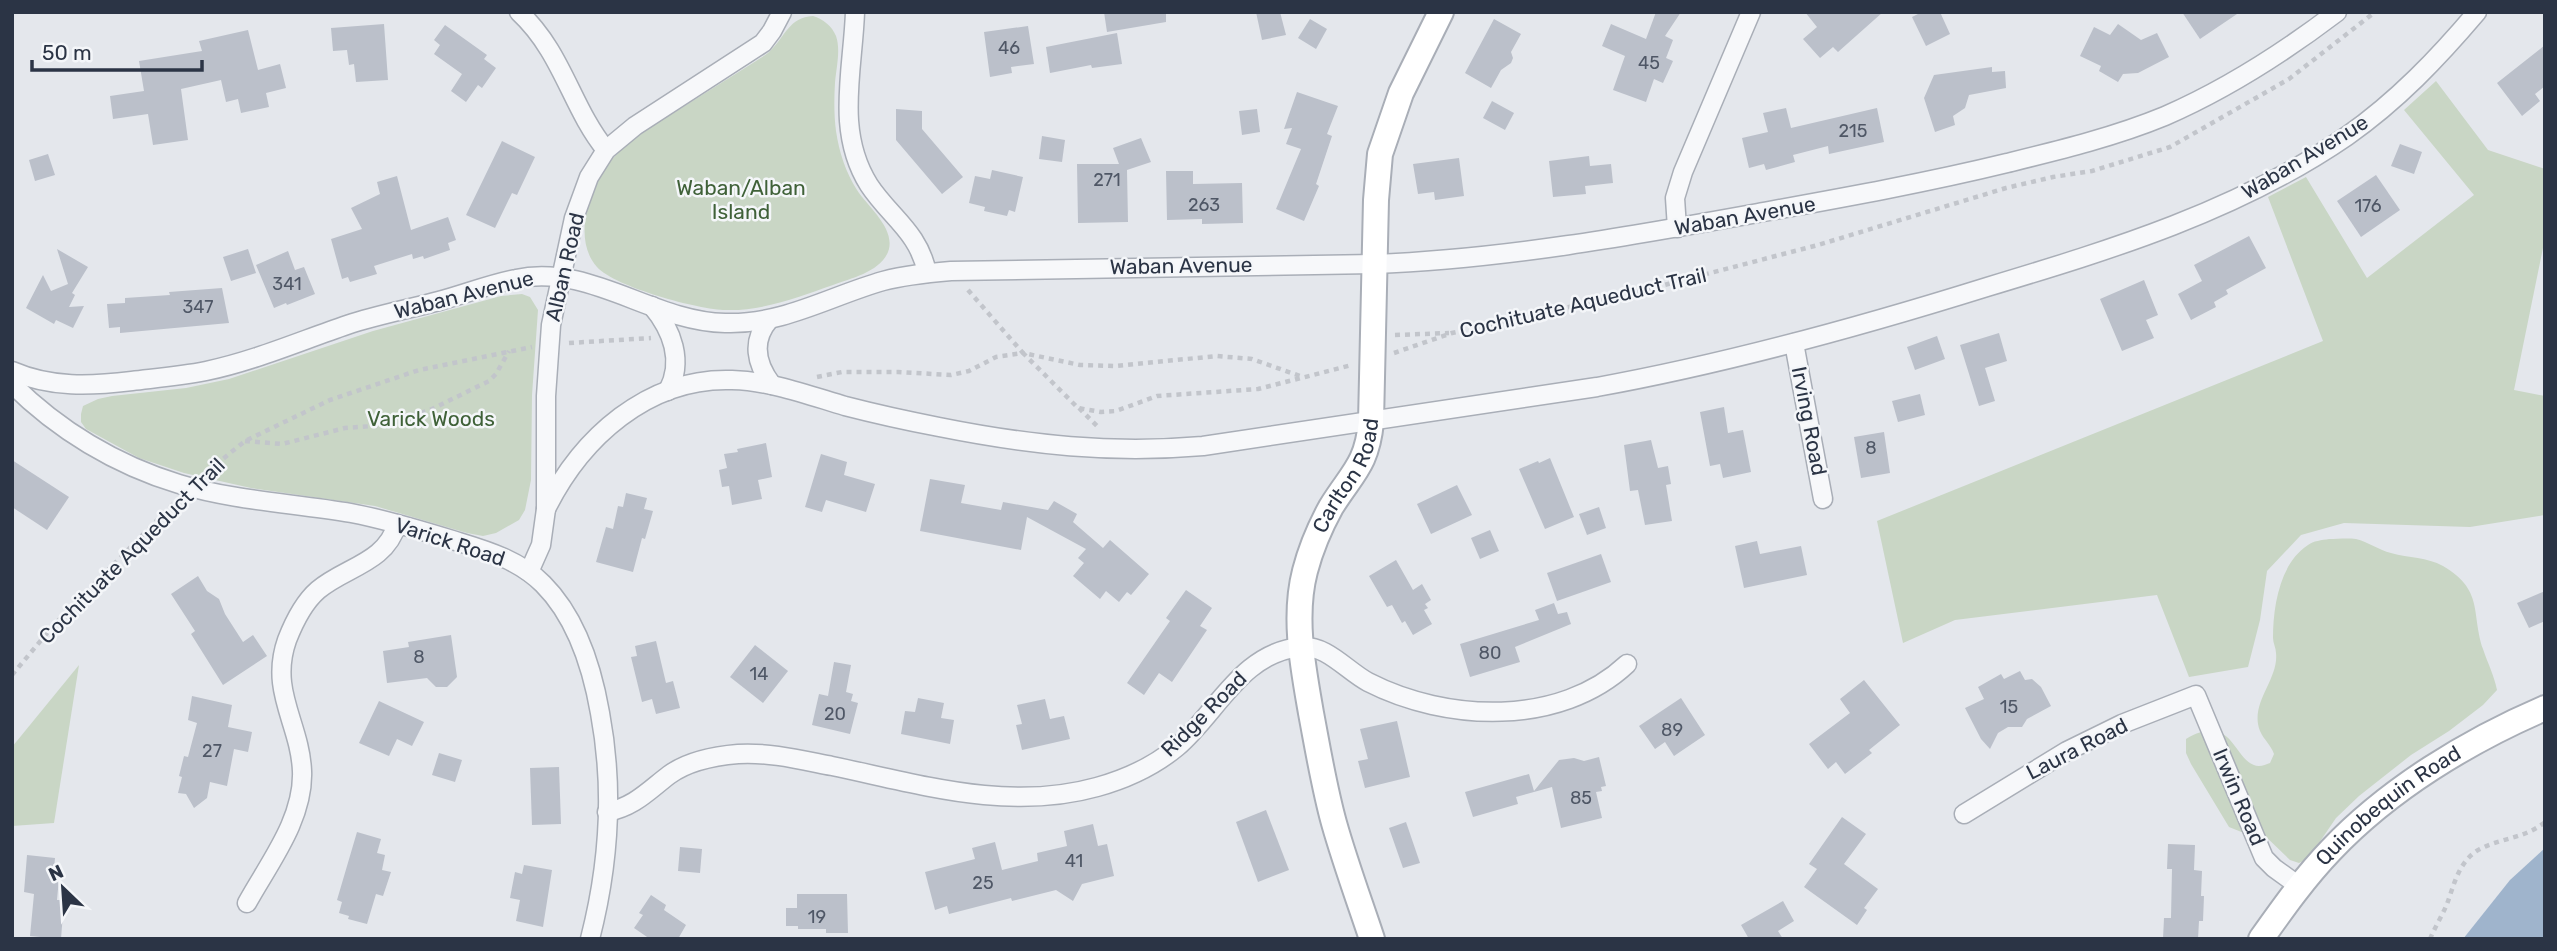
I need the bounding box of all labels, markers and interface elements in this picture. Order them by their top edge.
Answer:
scale bar [32,28,201,72]
house number: 46 [998,37,1020,59]
text: 50 m [42,40,92,65]
house number: 45 [1638,52,1660,74]
street label: Waban Avenue [2237,109,2372,204]
house number: 215 [1839,120,1867,142]
house number: 271 [1093,169,1121,191]
park label: Waban/Alban Island [676,175,806,224]
street label: Waban Avenue [1672,191,1817,240]
house number: 263 [1188,194,1220,216]
house number: 176 [2354,195,2382,217]
street label: Alban Road [540,210,589,324]
street label: Waban Avenue [1109,252,1253,279]
street label: Cochituate Aqueduct Trail [1457,262,1709,343]
street label: Waban Avenue [392,265,536,324]
house number: 341 [272,273,302,295]
house number: 347 [183,296,213,318]
street label: Irving Road [1787,364,1832,478]
park label: Varick Woods [367,406,495,431]
street label: Carlton Road [1307,417,1383,537]
house number: 8 [1865,437,1877,459]
street label: Cochituate Aqueduct Trail [33,452,230,649]
street label: Varick Road [392,512,508,571]
house number: 80 [1479,642,1501,664]
house number: 8 [413,646,425,668]
house number: 14 [750,663,768,685]
street label: Ridge Road [1156,666,1252,762]
house number: 15 [2000,696,2018,718]
house number: 20 [824,703,846,725]
street label: Laura Road [2022,712,2132,785]
house number: 89 [1661,719,1683,741]
house number: 27 [202,740,222,762]
street label: Quinobequin Road [2310,740,2465,870]
street label: Irwin Road [2208,744,2271,849]
house number: 85 [1570,787,1592,809]
house number: 41 [1065,850,1083,872]
north arrow [28,853,98,923]
text: N [45,860,67,886]
house number: 25 [972,872,994,894]
house number: 19 [808,906,826,928]

